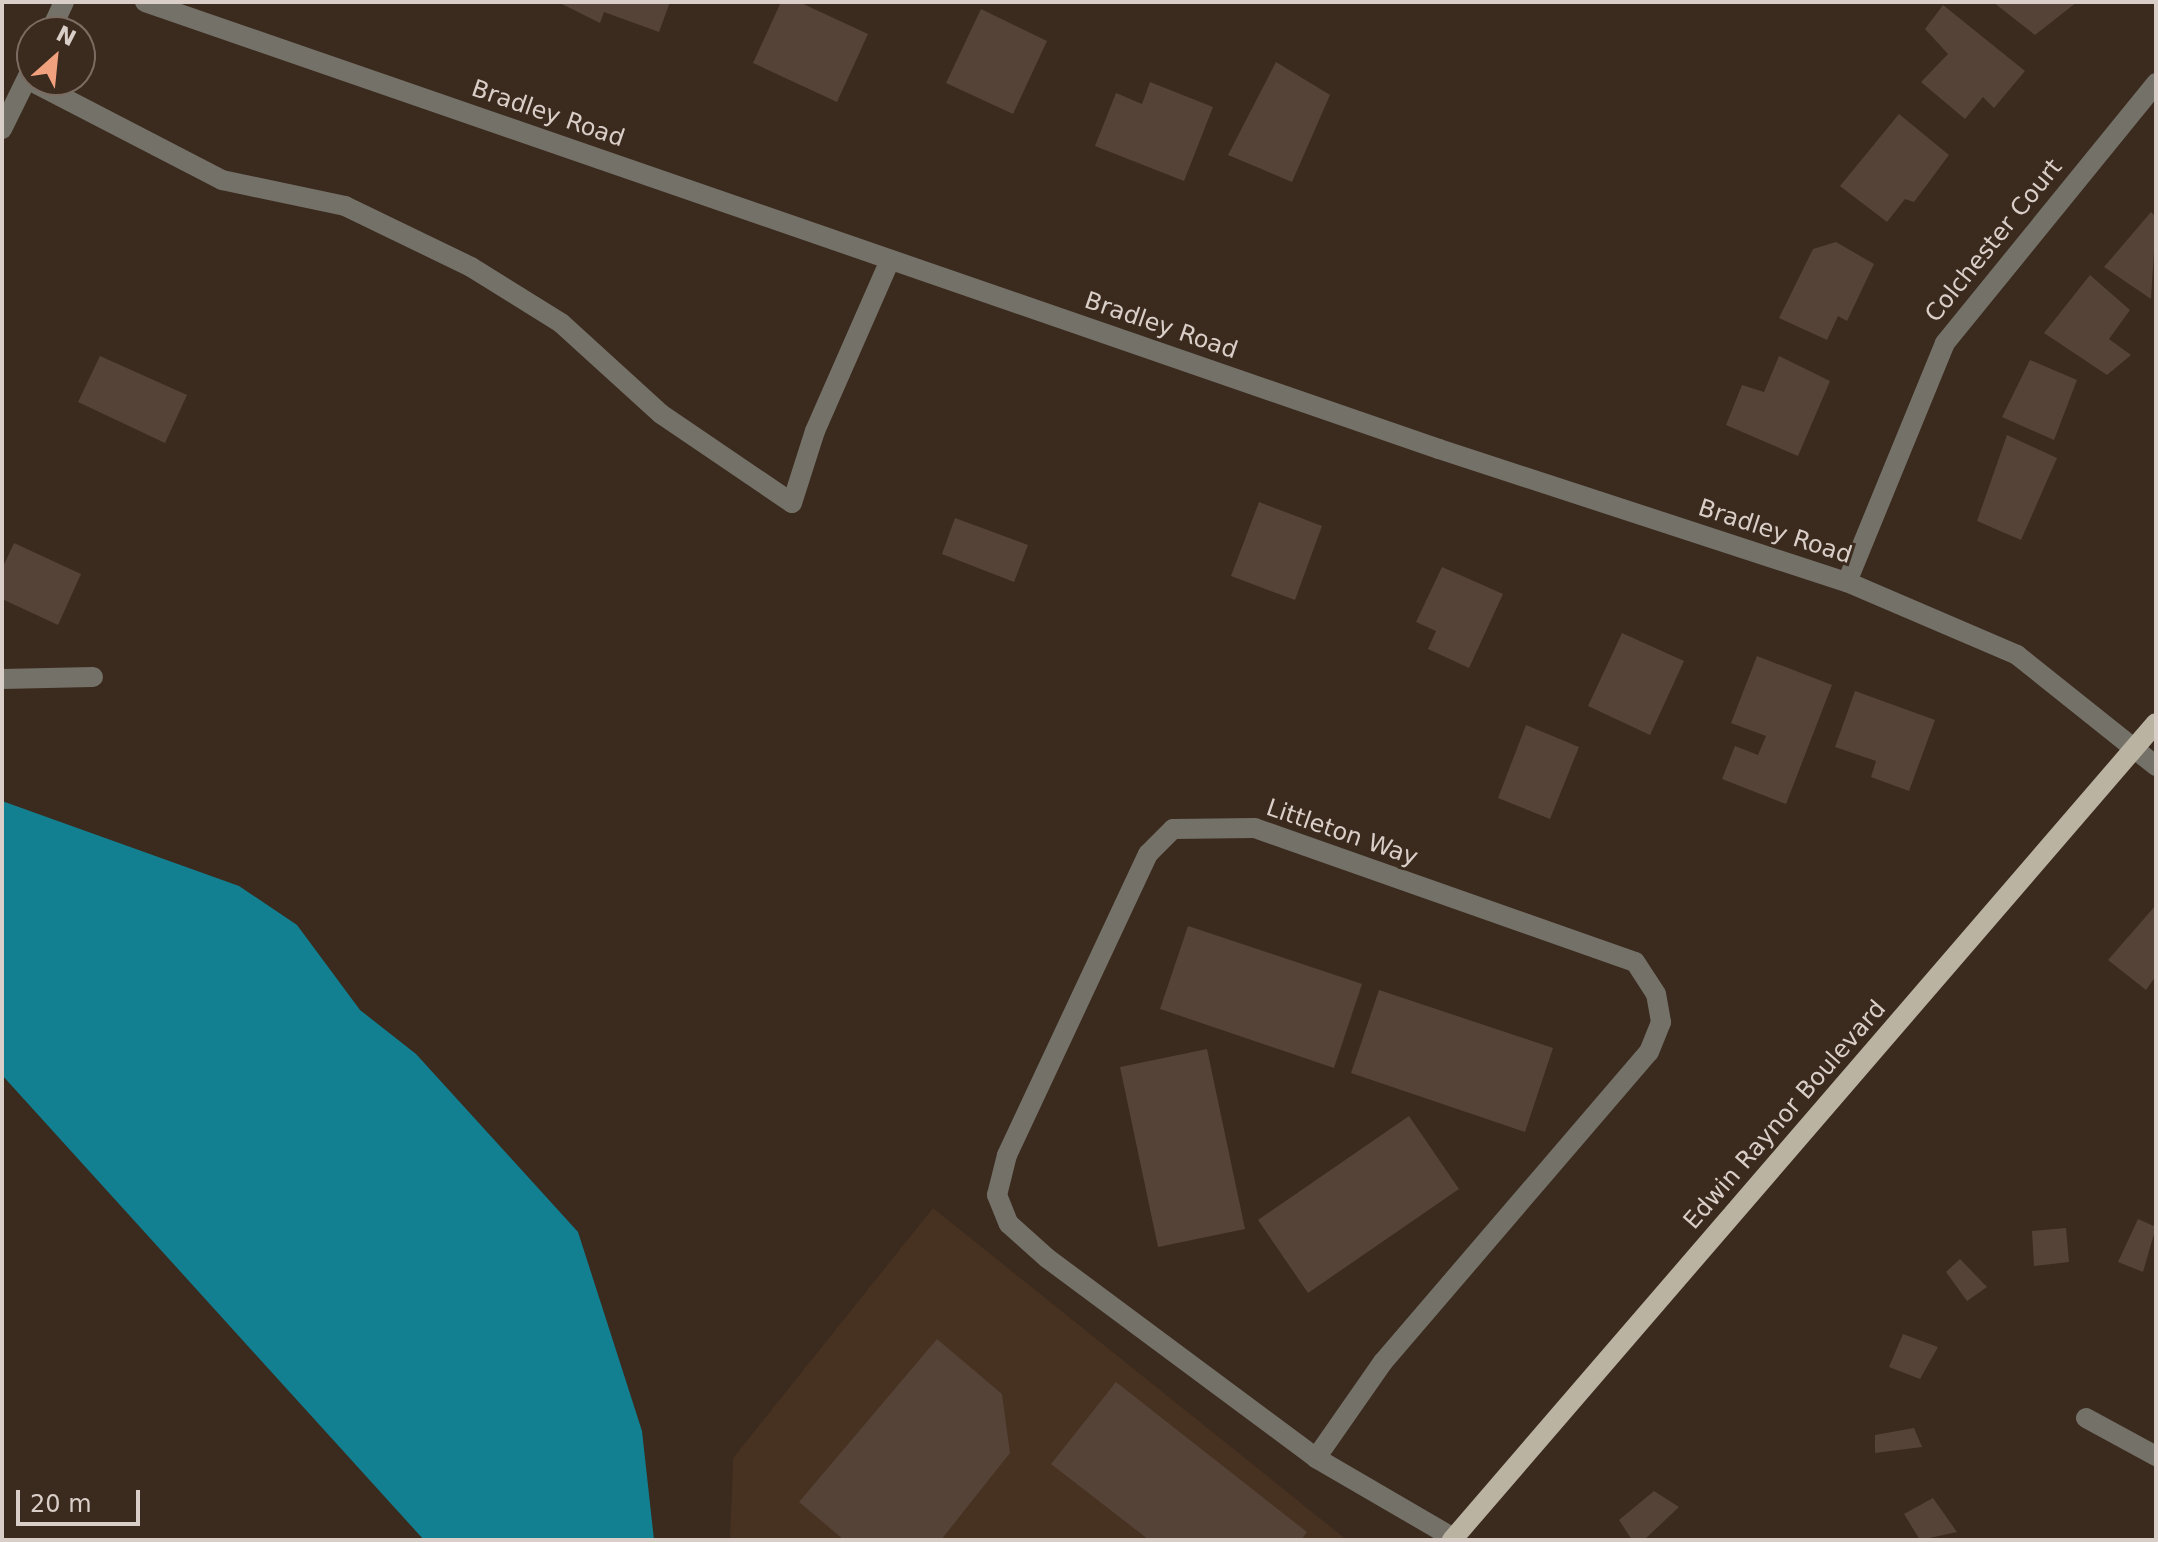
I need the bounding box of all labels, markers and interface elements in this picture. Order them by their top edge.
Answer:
north arrow [16,16,96,96]
text: N [52,21,80,51]
street label: Bradley Road [468,74,628,154]
street label: Colchester Court [1919,154,2069,328]
street label: Bradley Road [1081,286,1241,366]
street label: Bradley Road [1695,494,1855,570]
street label: Littleton Way [1262,794,1422,872]
street label: Edwin Raynor Boulevard [1678,995,1892,1235]
scale bar [20,1474,144,1524]
text: 20 m [30,1490,92,1518]

